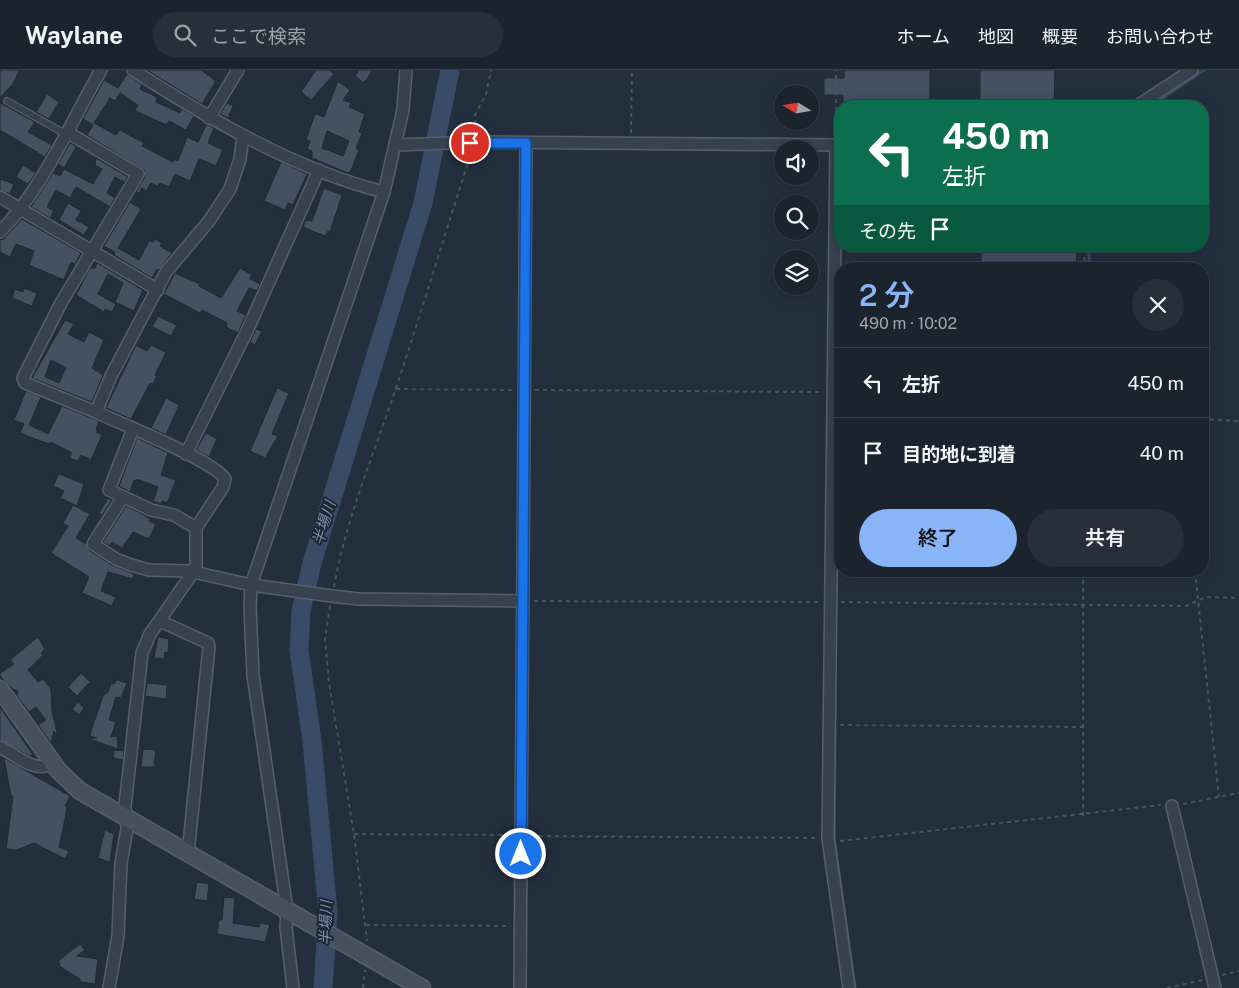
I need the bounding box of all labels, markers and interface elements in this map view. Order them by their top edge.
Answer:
search box [153,12,503,57]
text: Waylane [25,21,123,49]
icon: search [171,21,199,49]
text: ここで検索 [211,25,306,47]
text: ホーム [897,26,950,47]
text: 地図 [978,26,1014,47]
text: 概要 [1042,26,1078,47]
text: お問い合わせ [1106,26,1214,47]
north arrow [774,85,819,130]
map controls [774,85,819,295]
text: 450 m [942,116,1050,157]
icon: left [859,120,924,185]
pin [449,122,491,164]
icon: arrive [456,129,484,157]
button: sound [774,140,819,185]
text: 左折 [942,163,986,189]
button: search [774,195,819,240]
icon: arrive [926,215,954,243]
text: その先 [859,220,916,242]
button: layers [774,250,819,295]
text: 2 分 [859,277,915,313]
button: close [1132,279,1184,331]
text: 490 m · 10:02 [859,314,957,333]
icon: left [859,369,887,397]
text: 450 m [1127,372,1184,394]
text: 左折 [902,373,940,395]
icon: arrive [859,439,887,467]
text: 40 m [1139,442,1184,464]
text: 目的地に到着 [902,443,1016,465]
water label: 半場川 [309,497,339,547]
button: 終了 [859,509,1017,567]
button: 共有 [1027,509,1184,567]
position arrow [494,827,546,879]
water label: 半場川 [317,898,334,946]

